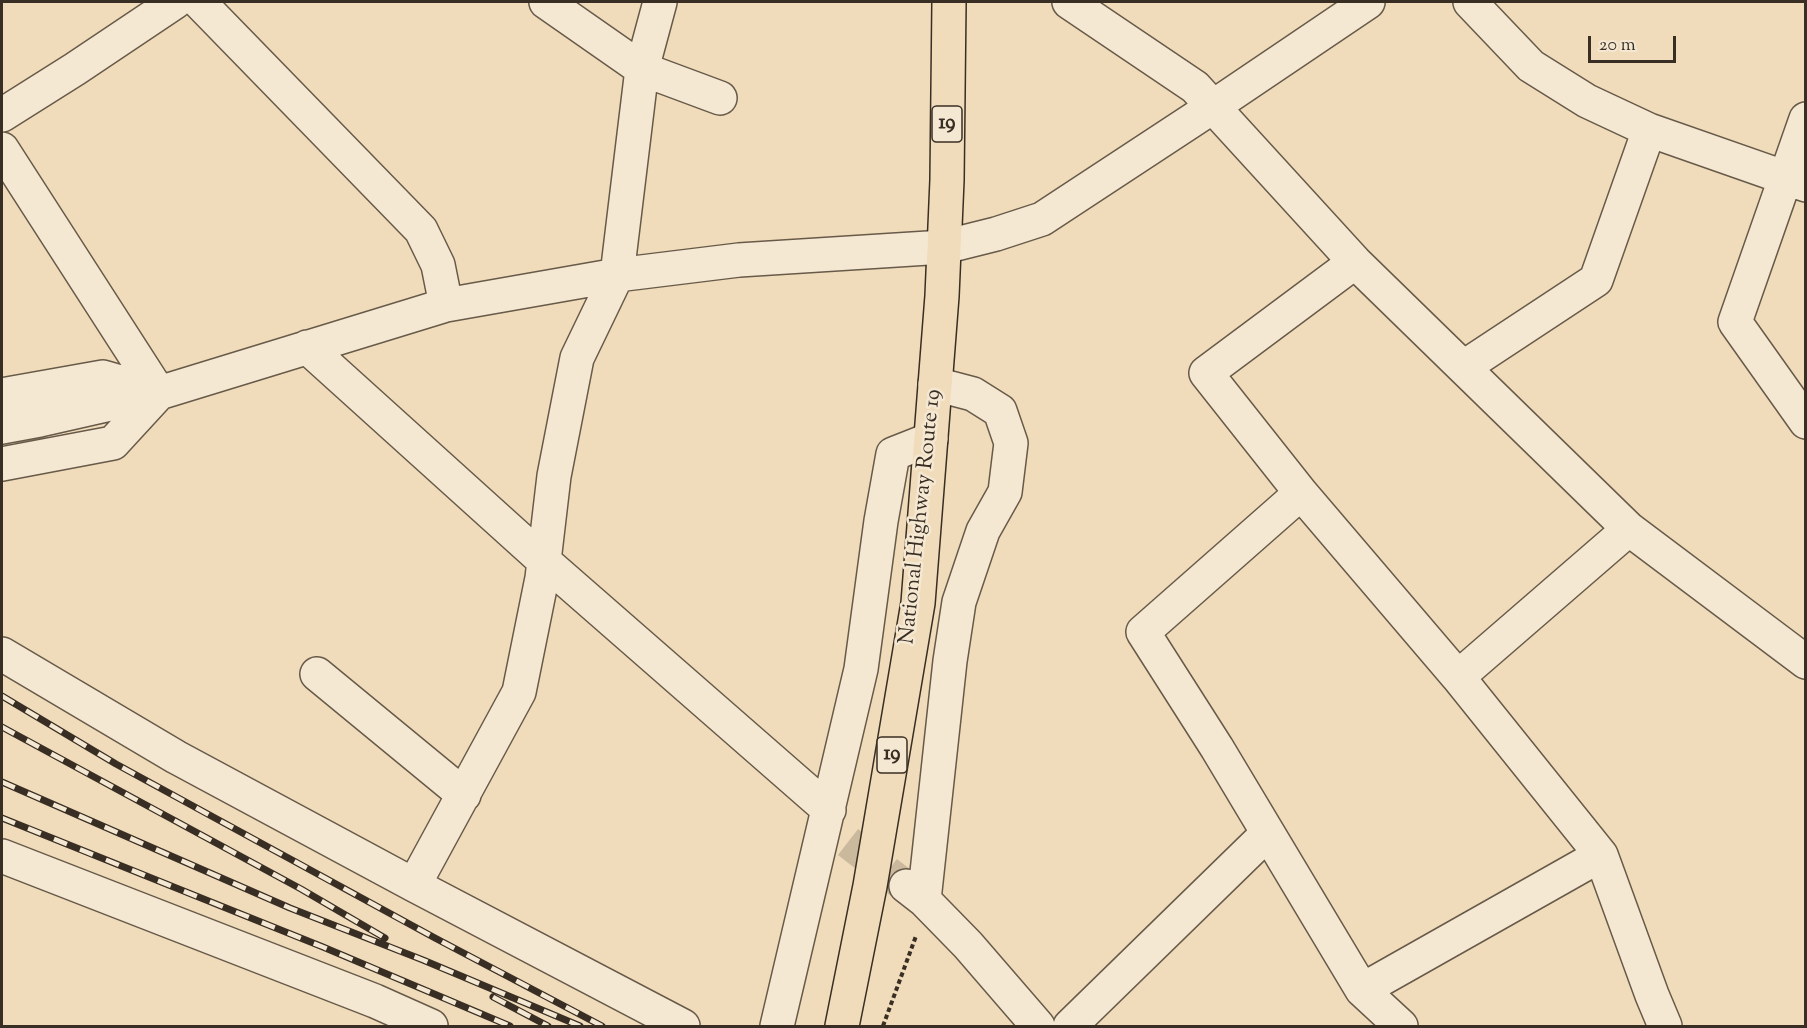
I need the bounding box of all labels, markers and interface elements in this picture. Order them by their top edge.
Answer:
scale bar [1591,24,1680,62]
text: 20 m [1599,33,1636,59]
road number: 19 [932,106,962,142]
street label: National Highway Route 19 [895,388,949,646]
road number: 19 [877,737,907,773]

